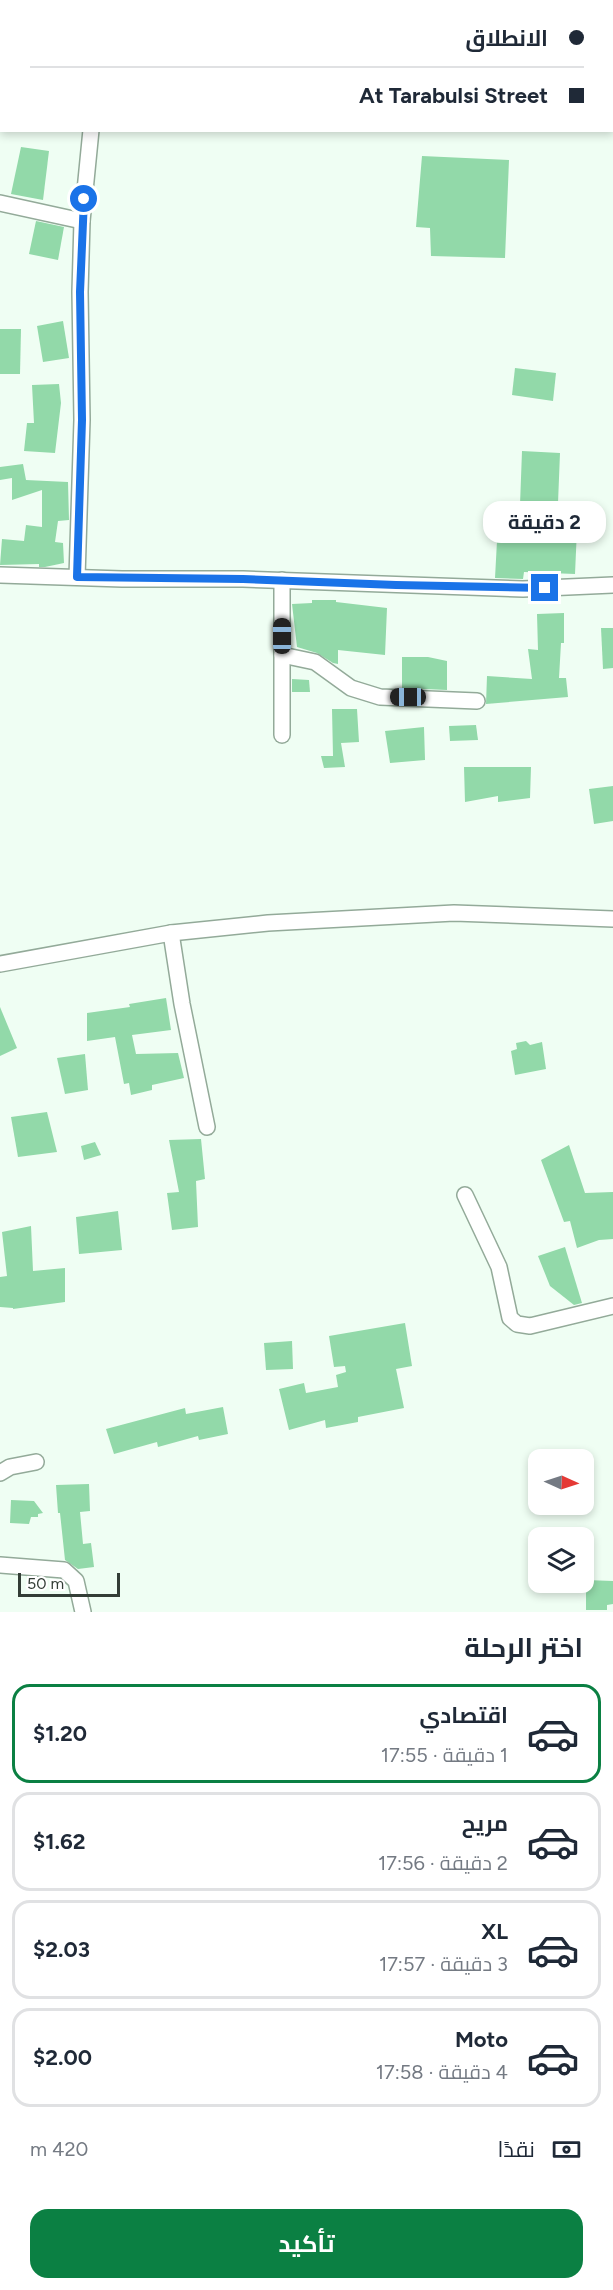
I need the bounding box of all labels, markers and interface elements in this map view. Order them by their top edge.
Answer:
text: الانطلاق [465,25,548,52]
text: At Tarabulsi Street [359,82,548,109]
route start [70,185,97,212]
callout: 2 دقيقة [484,501,606,543]
text: 2 دقيقة [508,510,581,534]
route end [531,574,558,601]
car [273,618,291,654]
car [390,688,426,706]
north arrow [528,1449,594,1515]
map controls [528,1449,594,1593]
button: layers [528,1527,594,1593]
scale bar [18,1570,120,1598]
text: 50 m [27,1574,64,1593]
text: اختر الرحلة [464,1631,583,1664]
text: اقتصادي [419,1702,508,1729]
icon: car [526,1707,580,1761]
text: $1.20 [33,1720,87,1747]
text: 1 دقيقة · 17:55 [381,1743,508,1767]
text: مريح [462,1810,508,1837]
icon: car [526,1815,580,1869]
text: $1.62 [33,1828,85,1855]
text: 2 دقيقة · 17:56 [378,1851,508,1875]
text: XL [481,1918,508,1945]
icon: car [526,1923,580,1977]
text: $2.03 [33,1936,90,1963]
text: 3 دقيقة · 17:57 [379,1952,508,1976]
text: Moto [455,2026,508,2053]
icon: car [526,2031,580,2085]
text: $2.00 [33,2044,92,2071]
text: 4 دقيقة · 17:58 [376,2060,508,2084]
icon: cash [550,2133,583,2166]
text: نقدًا [497,2136,535,2163]
text: 420 m [30,2137,88,2161]
button: تأكيد [30,2209,583,2278]

